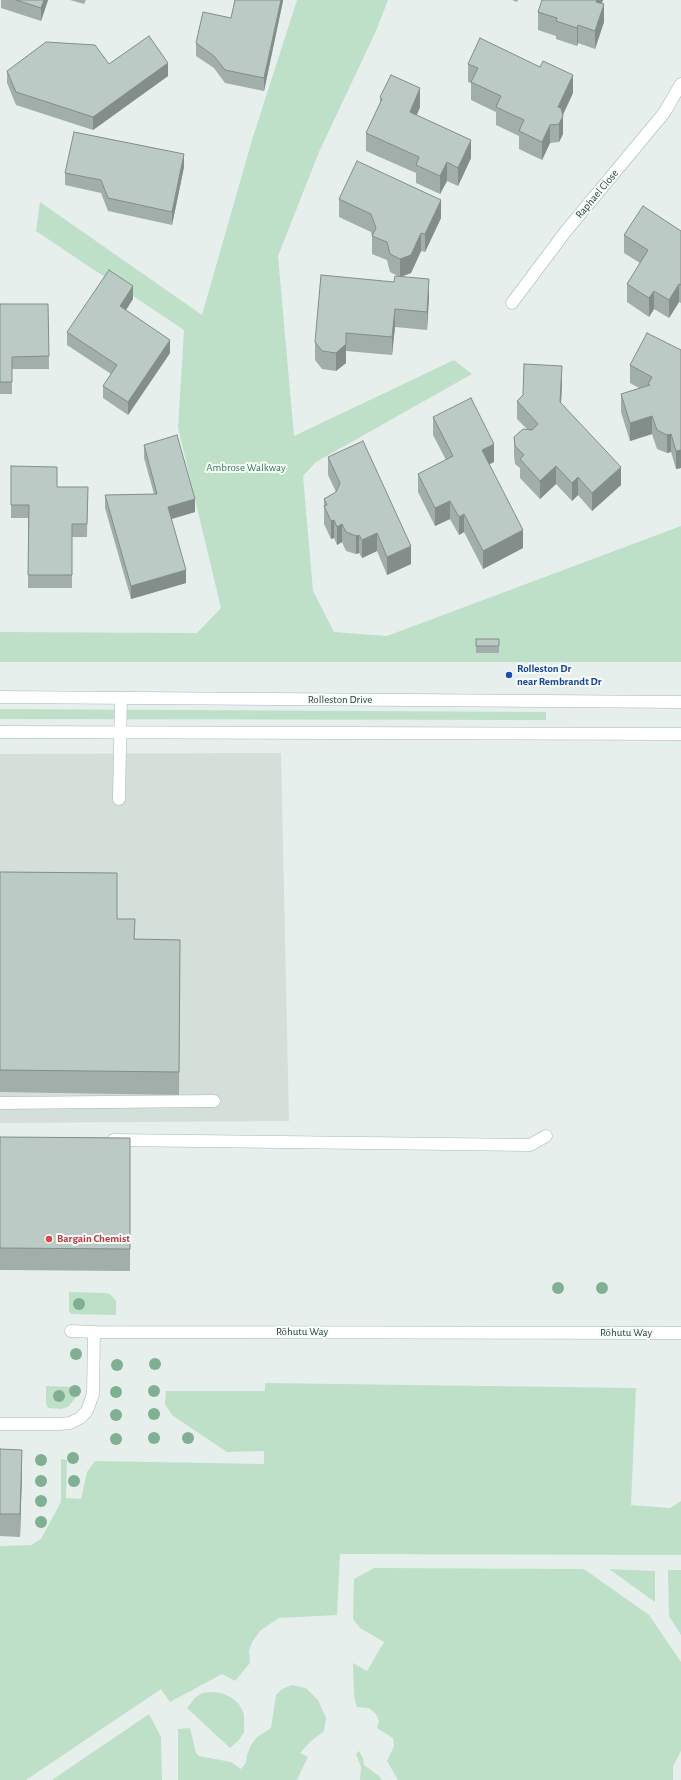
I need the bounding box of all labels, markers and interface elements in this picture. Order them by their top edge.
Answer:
street label: Raphael Close [573,167,621,221]
park label: Ambrose Walkway [206,461,286,475]
place label: Rolleston Dr near Rembrandt Dr [517,662,602,688]
marker: Rolleston Dr near Rembrandt Dr [504,670,514,680]
street label: Rolleston Drive [308,693,372,707]
place label: Bargain Chemist [57,1232,130,1246]
marker: Bargain Chemist [44,1234,54,1244]
street label: Rōhutu Way [276,1325,328,1339]
street label: Rōhutu Way [600,1326,652,1340]

